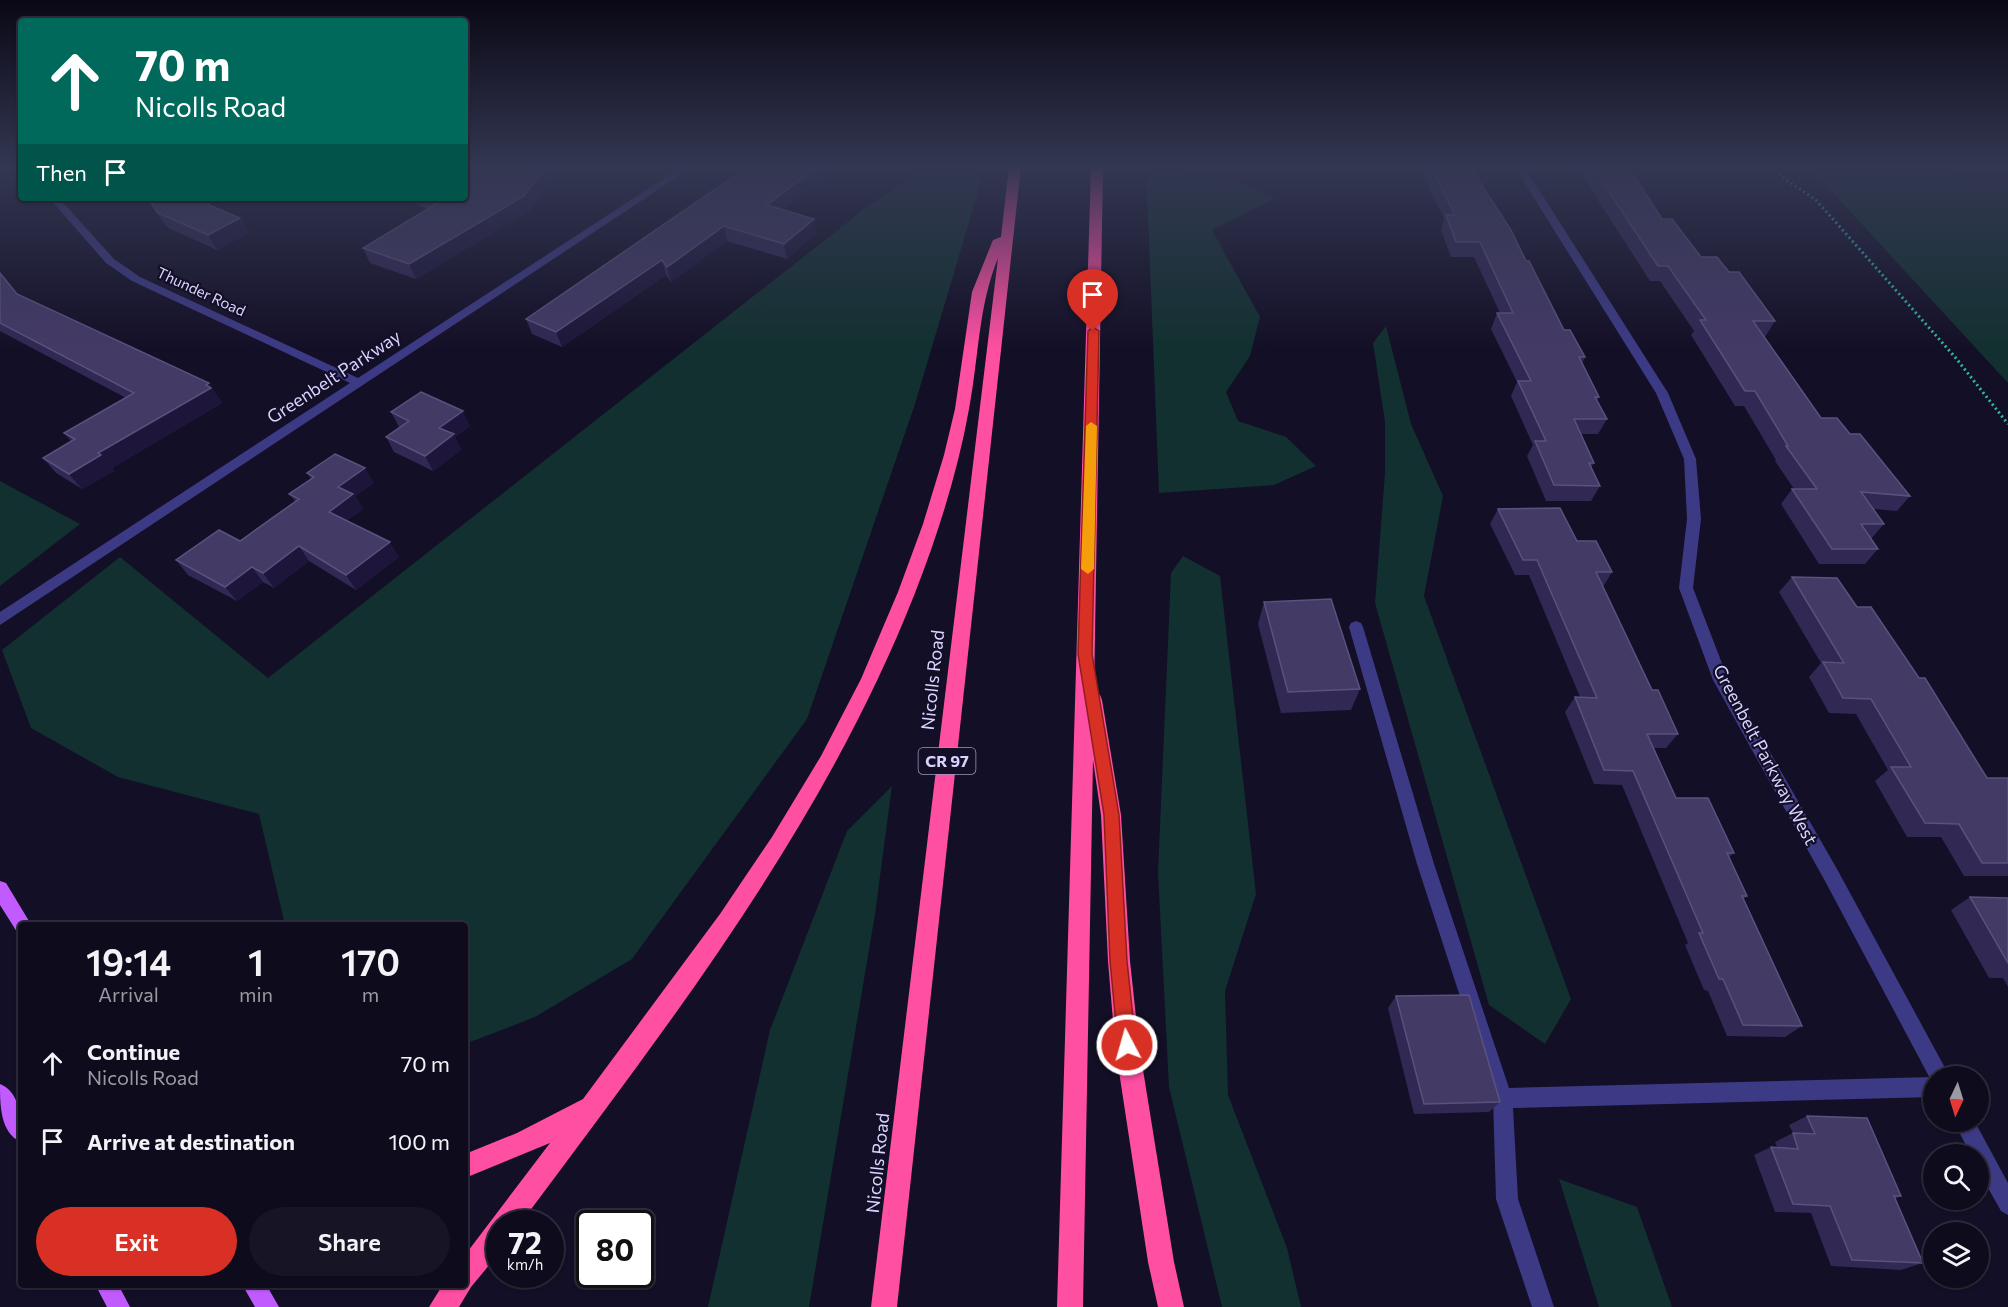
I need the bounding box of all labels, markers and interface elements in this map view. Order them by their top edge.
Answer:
text: 70 m [135,38,230,90]
icon: ahead [36,42,114,120]
text: Nicolls Road [135,90,286,123]
icon: arrive [99,156,132,189]
text: Then [36,159,87,186]
street label: Thunder Road [154,263,249,319]
pin [1067,269,1118,331]
icon: arrive [1076,278,1109,311]
street label: Greenbelt Parkway [262,325,405,428]
street label: Nicolls Road [916,629,948,731]
street label: Greenbelt Parkway West [1709,661,1823,848]
road number: CR 97 [918,748,976,774]
text: 19:14 [86,939,171,983]
text: 1 [248,939,264,983]
text: 170 [341,939,400,983]
text: Arrival [98,982,159,1006]
text: min [239,982,273,1006]
text: m [362,982,379,1006]
position arrow [1095,1013,1159,1077]
text: Continue [87,1038,180,1065]
icon: ahead [36,1047,69,1080]
text: 70 m [401,1050,450,1077]
text: Nicolls Road [87,1065,199,1089]
north arrow [1923,1066,1989,1132]
map controls [1923,1066,1989,1288]
street label: Nicolls Road [861,1112,893,1214]
icon: arrive [36,1125,69,1158]
text: Arrive at destination [87,1128,295,1155]
text: 100 m [388,1128,450,1155]
button: search [1923,1144,1989,1210]
button: Exit [36,1207,237,1276]
button: Share [249,1207,450,1276]
speed limit sign: 80 [576,1210,654,1288]
button: layers [1923,1222,1989,1288]
text: 72 [508,1223,542,1260]
text: km/h [507,1255,543,1273]

